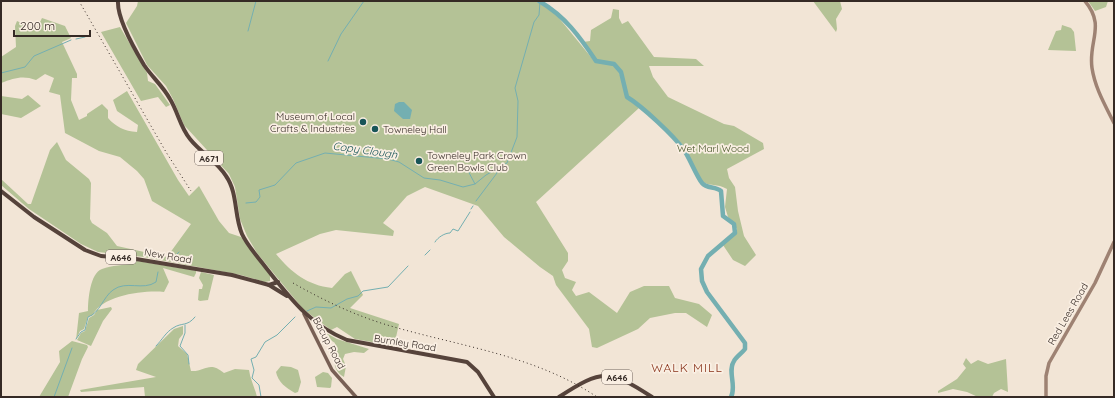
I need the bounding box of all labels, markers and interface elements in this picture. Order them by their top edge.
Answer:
scale bar [14,12,90,38]
text: 200 m [20,18,55,33]
place label: Museum of Local Crafts & Industries [270,110,355,135]
marker: Museum of Local Crafts & Industries [358,117,368,127]
place label: Towneley Hall [383,123,447,136]
marker: Towneley Hall [370,124,380,134]
water label: Copy Clough [332,139,399,162]
park label: Wet Marl Wood [677,142,749,155]
place label: Towneley Park Crown Green Bowls Club [427,149,526,174]
road number: A671 [195,151,223,165]
marker: Towneley Park Crown Green Bowls Club [414,156,424,166]
street label: New Road [143,245,193,267]
road number: A646 [106,250,136,264]
street label: Red Lees Road [1045,280,1091,348]
street label: Bacup Road [310,315,348,371]
street label: Burnley Road [373,332,437,354]
district label: WALK MILL [651,360,723,375]
road number: A646 [602,370,632,384]

